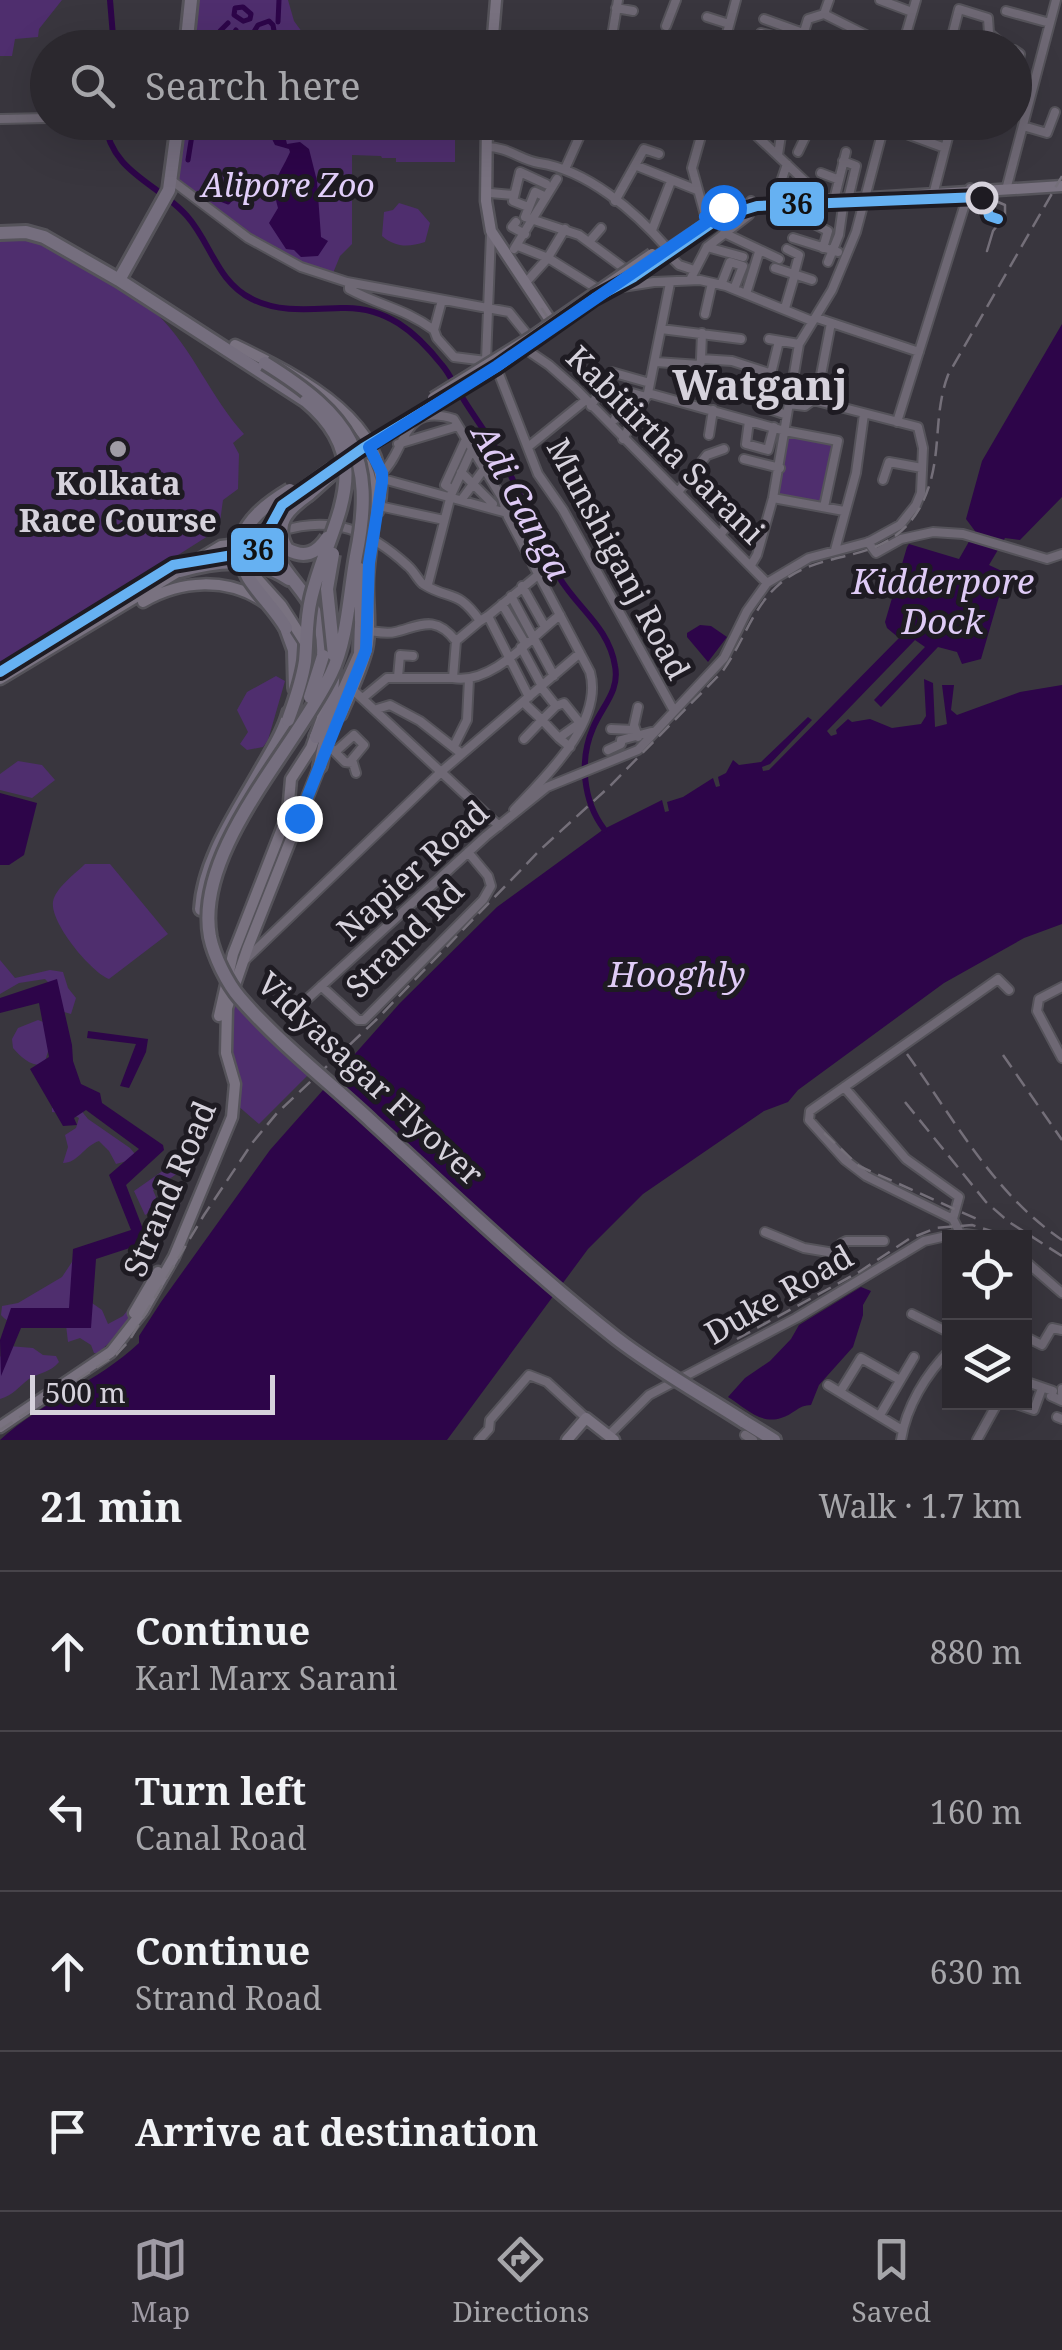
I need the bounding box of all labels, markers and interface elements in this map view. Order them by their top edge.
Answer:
search box [30,30,1032,140]
icon: search [65,58,120,113]
text: Search here [145,59,361,111]
park label: Alipore Zoo [199,163,375,206]
line badge: 36 [768,180,826,228]
unlabelled marker [967,183,997,213]
text: 36 [781,184,813,222]
route start [701,185,747,231]
street label: Kabitirtha Sarani [558,336,774,552]
district label: Watganj [672,355,848,412]
water label: Adi Ganga [461,413,583,588]
street label: Munshiganj Road [538,430,701,687]
marker: Kolkata Race Course [107,438,129,460]
place label: Kolkata Race Course [19,461,217,541]
line badge: 36 [229,526,286,574]
text: 36 [242,530,274,568]
water label: Kidderpore Dock [851,557,1034,644]
street label: Napier Road [327,790,497,949]
route end [277,796,323,842]
street label: Strand Rd [336,869,473,1006]
water label: Hooghly [607,950,746,997]
street label: Vidyasagar Flyover [249,962,493,1194]
street label: Strand Road [112,1094,225,1283]
map controls [942,1230,1032,1410]
button: locate [942,1230,1032,1320]
street label: Duke Road [696,1234,860,1353]
button: layers [942,1320,1032,1410]
scale bar [30,1370,275,1414]
text: 500 m [45,1373,126,1411]
text: 21 min [40,1477,183,1534]
text: Walk · 1.7 km [818,1484,1022,1527]
text: Continue [135,1604,310,1656]
icon: ahead [40,1624,95,1679]
text: 880 m [930,1630,1022,1673]
text: Karl Marx Sarani [135,1656,397,1699]
text: Turn left [135,1764,306,1816]
icon: left [40,1784,95,1839]
text: 160 m [930,1790,1022,1833]
text: Canal Road [135,1816,307,1859]
text: Continue [135,1924,310,1976]
icon: ahead [40,1944,95,1999]
text: 630 m [930,1950,1022,1993]
text: Strand Road [135,1976,322,2019]
icon: arrive [40,2104,95,2159]
text: Arrive at destination [135,2105,539,2157]
tab: Map [131,2232,190,2330]
tab: Directions [452,2232,589,2330]
tab: Saved [852,2232,931,2330]

